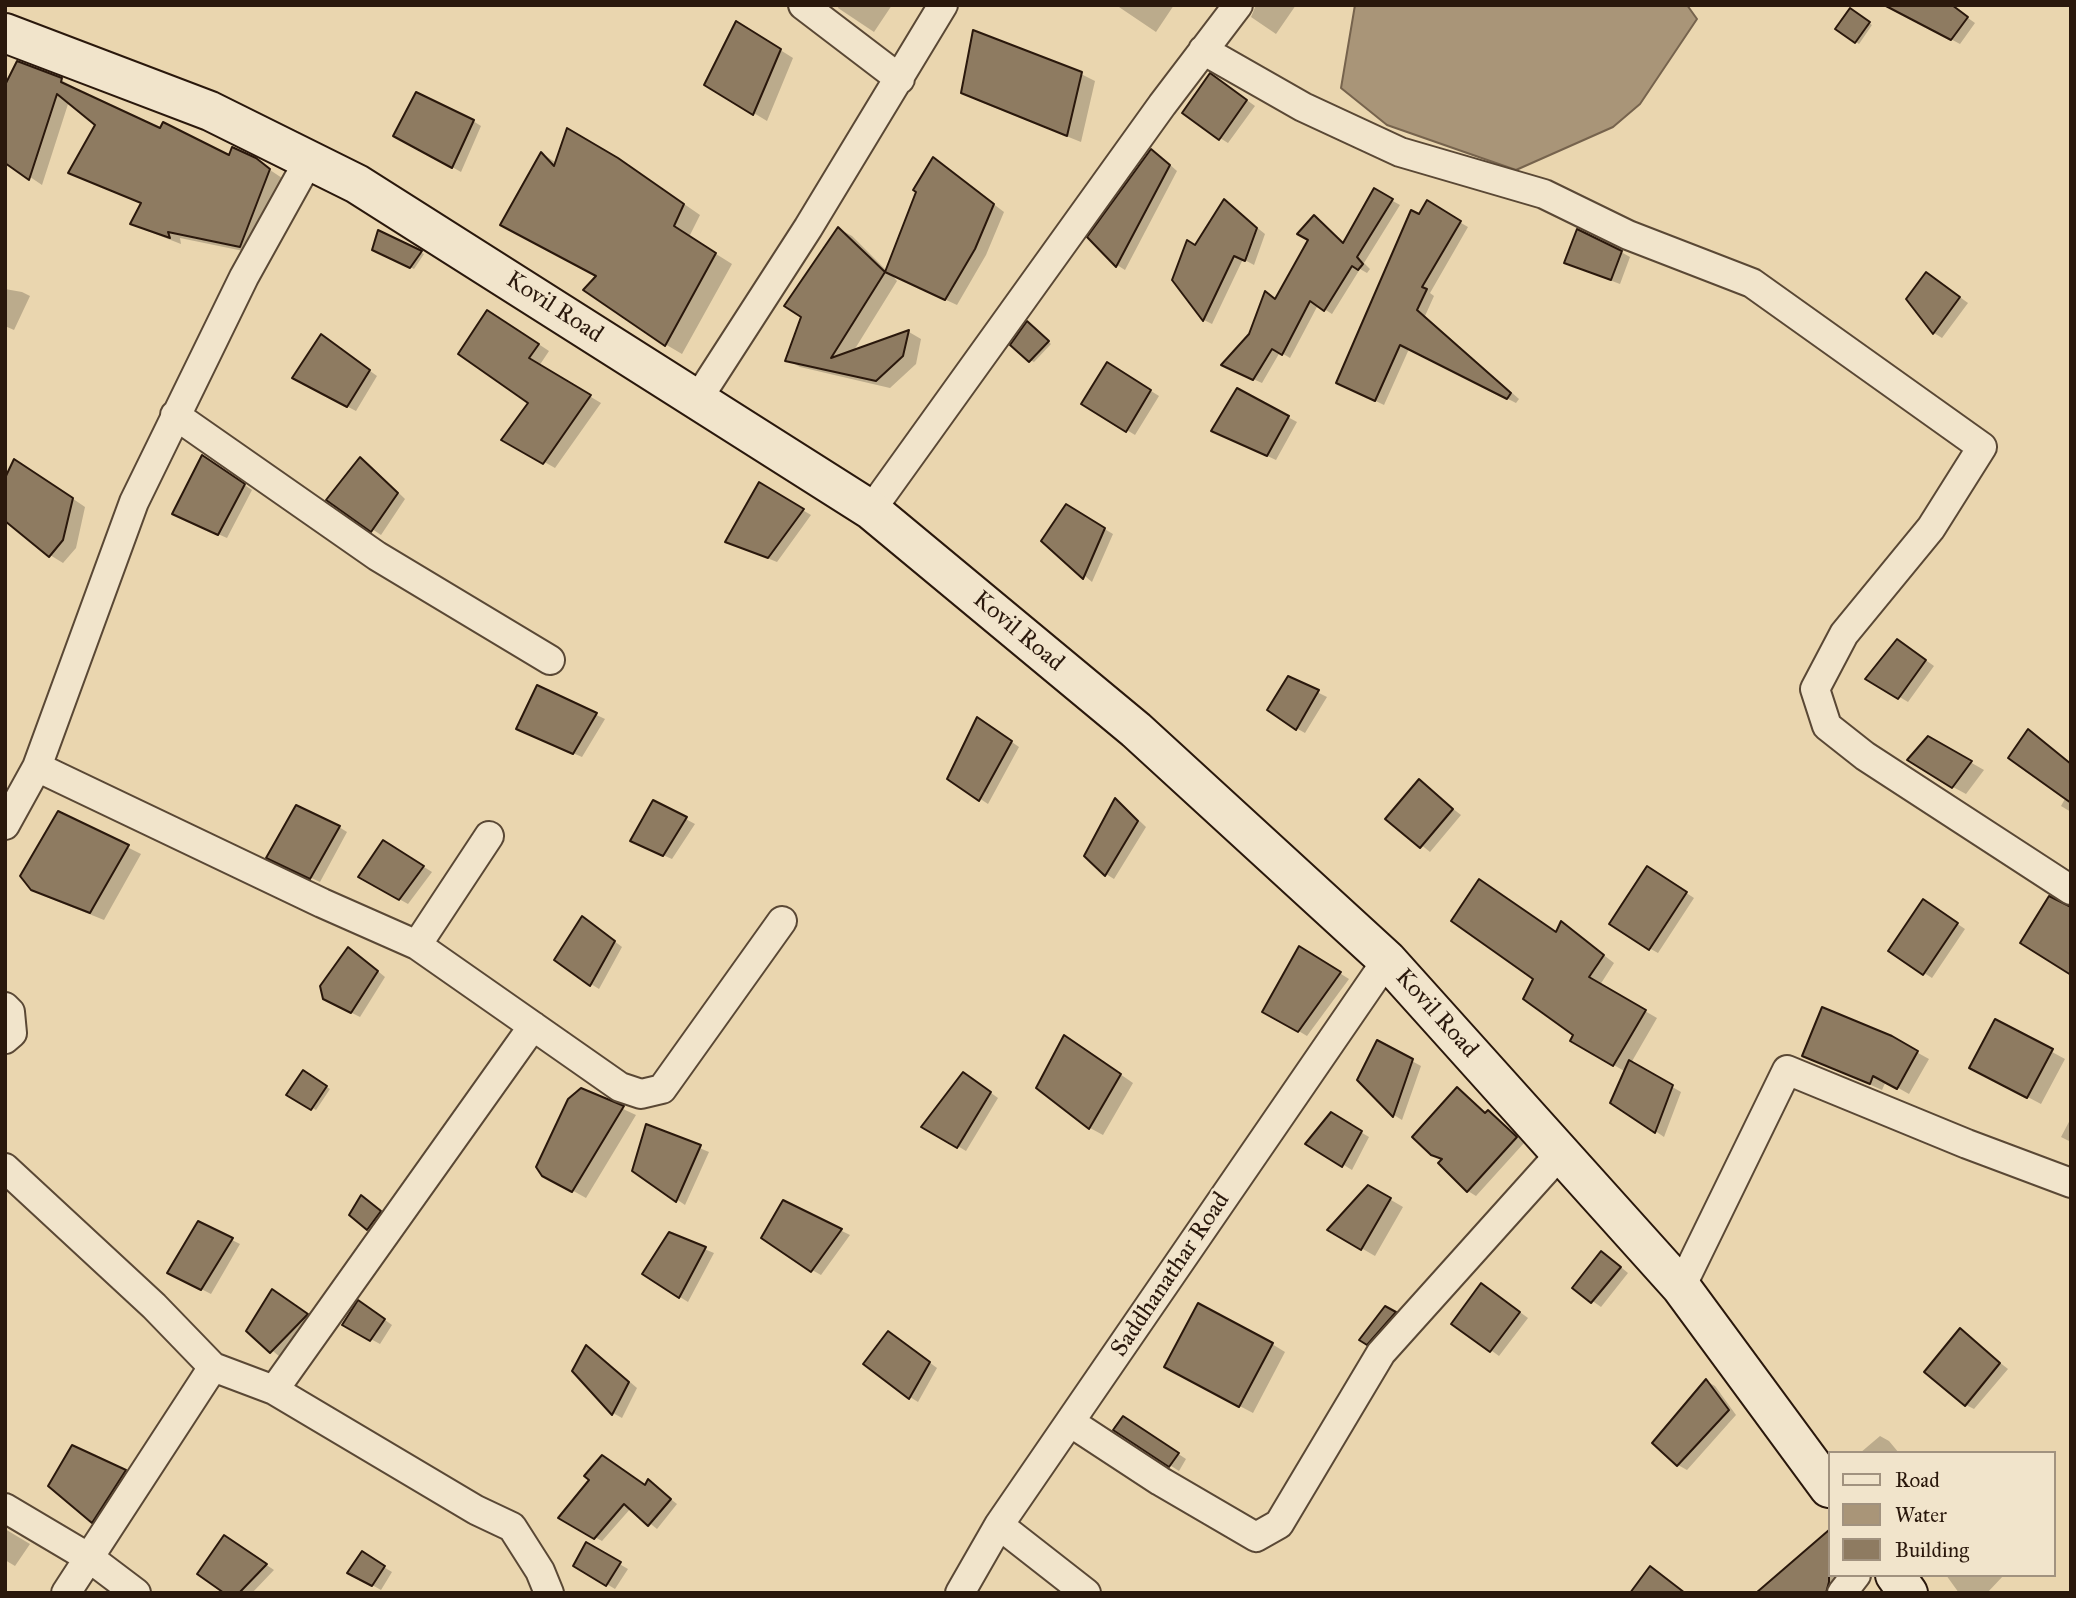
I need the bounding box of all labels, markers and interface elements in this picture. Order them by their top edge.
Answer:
street label: Kovil Road [500,266,608,350]
street label: Kovil Road [967,586,1069,678]
street label: Kovil Road [1389,964,1483,1064]
street label: Saddhanathar Road [1105,1187,1237,1363]
legend [1828,1451,2055,1577]
text: Road [1895,1467,1940,1493]
text: Water [1895,1502,1947,1528]
text: Building [1895,1537,1969,1563]

